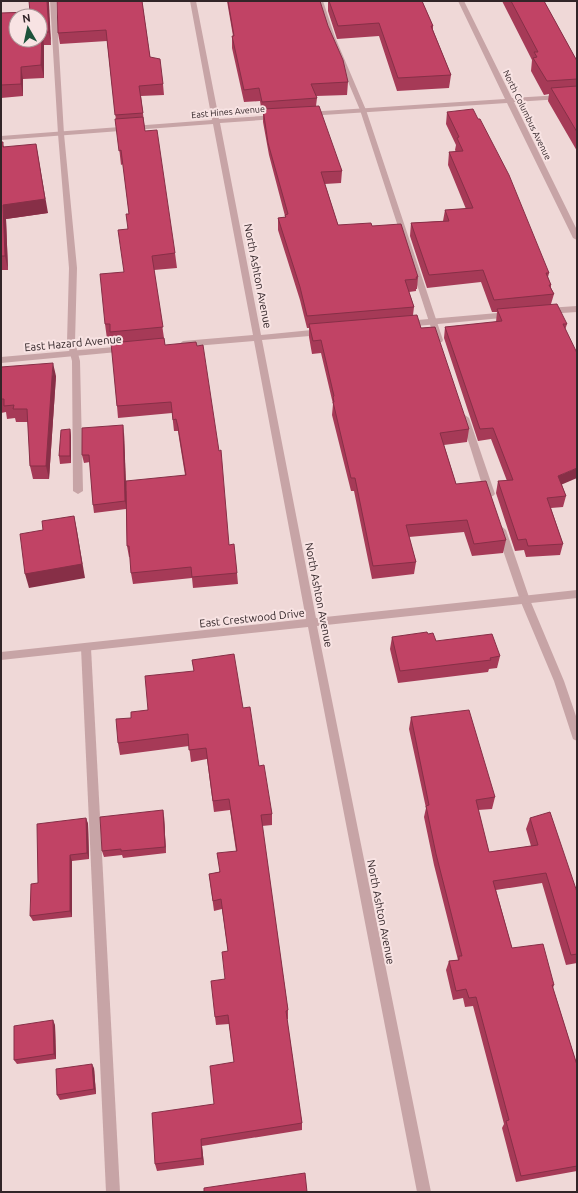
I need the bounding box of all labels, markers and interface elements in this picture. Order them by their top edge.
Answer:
north arrow [8,8,48,48]
text: N [21,12,31,25]
street label: North Columbus Avenue [501,69,553,162]
street label: East Hines Avenue [191,104,265,120]
street label: North Ashton Avenue [242,223,274,329]
street label: East Hazard Avenue [24,333,122,353]
street label: North Ashton Avenue [303,542,335,648]
street label: East Crestwood Drive [199,606,305,630]
street label: North Ashton Avenue [365,859,397,965]

